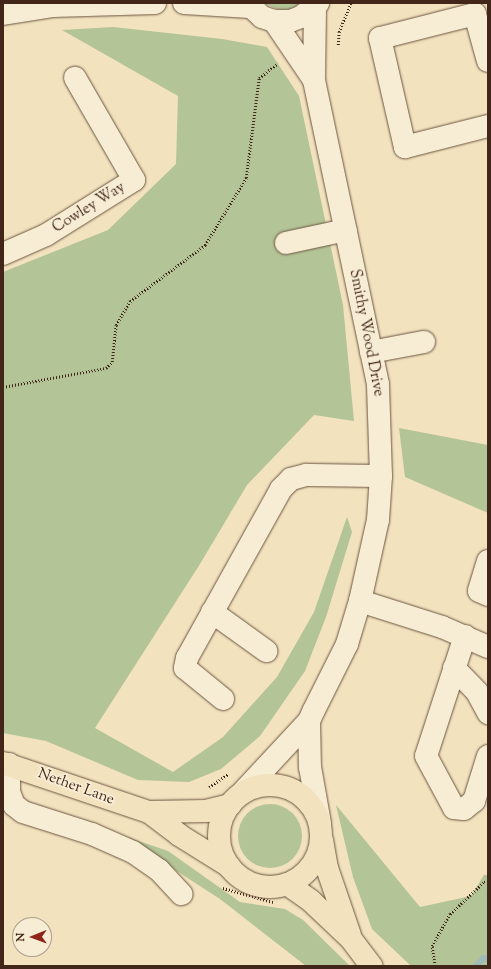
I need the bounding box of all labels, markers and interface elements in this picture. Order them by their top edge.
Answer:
street label: Cowley Way [49,179,129,237]
street label: Smithy Wood Drive [345,268,387,398]
street label: Nether Lane [35,765,117,809]
north arrow [12,917,52,957]
text: N [13,933,29,942]

